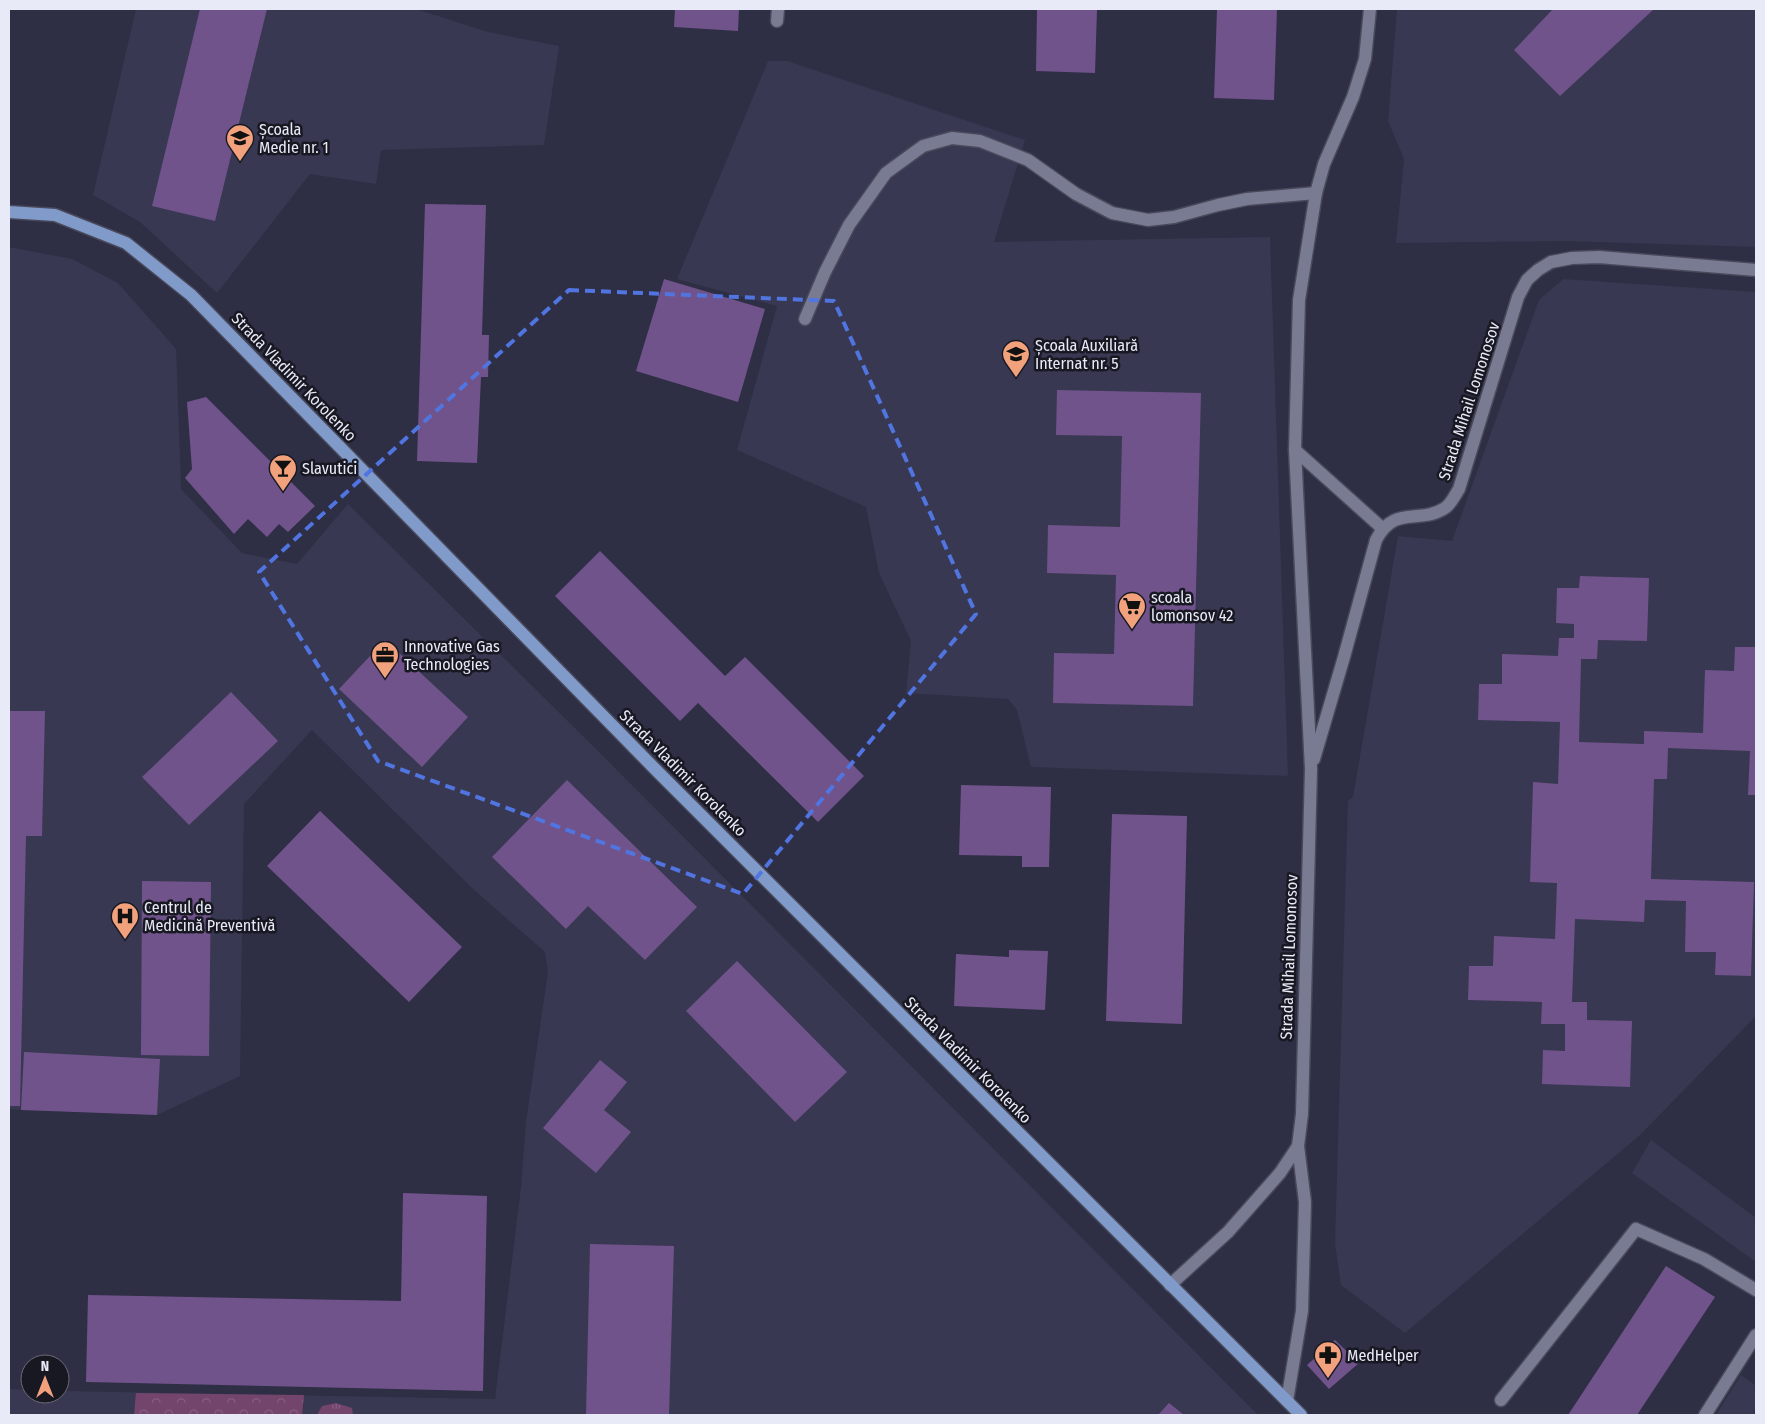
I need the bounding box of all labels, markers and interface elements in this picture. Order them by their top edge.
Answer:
place label: Școala Medie nr. 1 [259,120,329,157]
school or university icon: Școala Medie nr. 1 [225,123,255,162]
street label: Strada Vladimir Korolenko [228,309,360,445]
street label: Strada Mihail Lomonosov [1434,320,1504,482]
place label: Școala Auxiliară Internat nr. 5 [1035,336,1138,373]
school or university icon: Școala Auxiliară Internat nr. 5 [1001,339,1031,378]
bar icon: Slavutici [268,453,298,492]
place label: Slavutici [302,459,357,478]
place label: scoala lomonsov 42 [1151,588,1233,625]
supermarket icon: scoala lomonsov 42 [1117,591,1147,630]
place label: Innovative Gas Technologies [404,637,500,674]
office icon: Innovative Gas Technologies [370,640,400,679]
street label: Strada Vladimir Korolenko [616,706,750,840]
street label: Strada Mihail Lomonosov [1277,874,1301,1040]
place label: Centrul de Medicină Preventivă [144,898,275,935]
hospital icon: Centrul de Medicină Preventivă [110,901,140,940]
street label: Strada Vladimir Korolenko [901,993,1035,1127]
pharmacy icon: MedHelper [1313,1340,1343,1379]
place label: MedHelper [1347,1346,1419,1365]
north arrow [20,1354,70,1404]
text: N [41,1358,49,1375]

